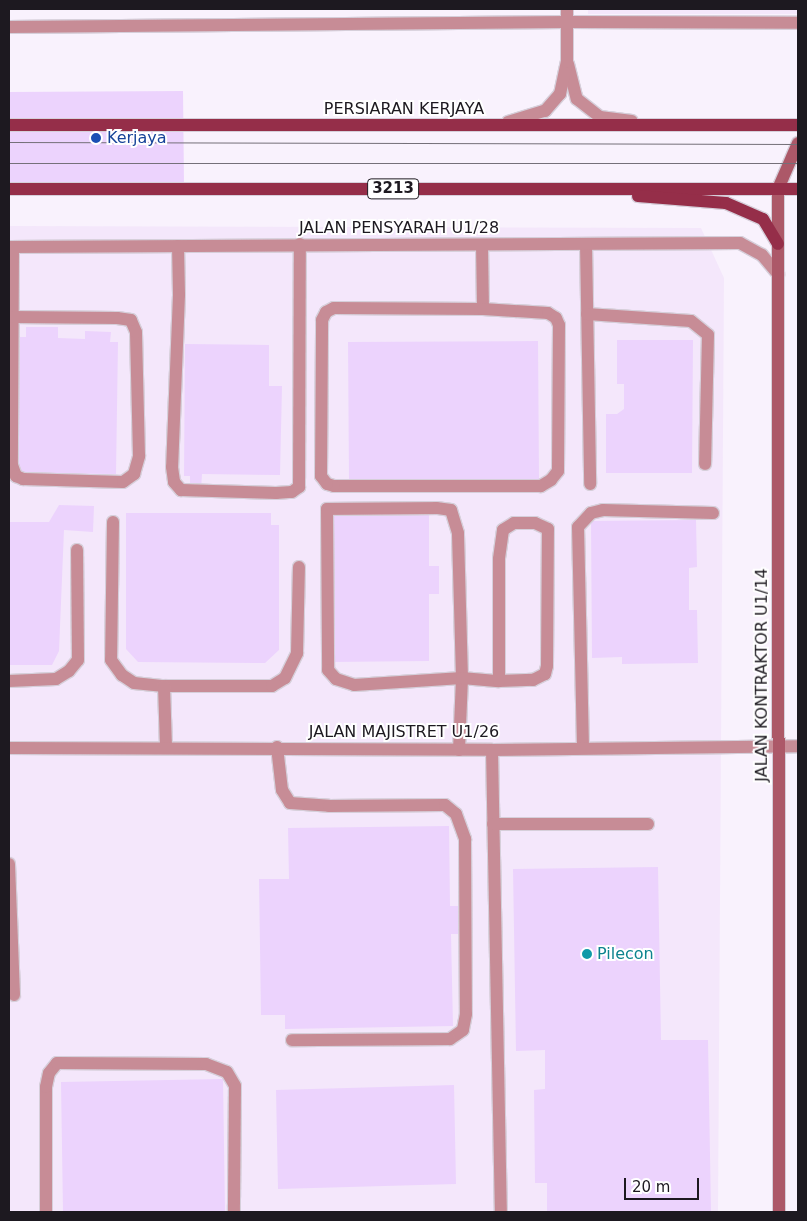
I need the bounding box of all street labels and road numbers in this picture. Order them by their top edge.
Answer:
street label: PERSIARAN KERJAYA [324,99,484,119]
road number: 3213 [367,176,419,202]
street label: JALAN PENSYARAH U1/28 [299,218,499,238]
street label: JALAN KONTRAKTOR U1/14 [752,568,772,782]
street label: JALAN MAJISTRET U1/26 [309,722,499,742]

